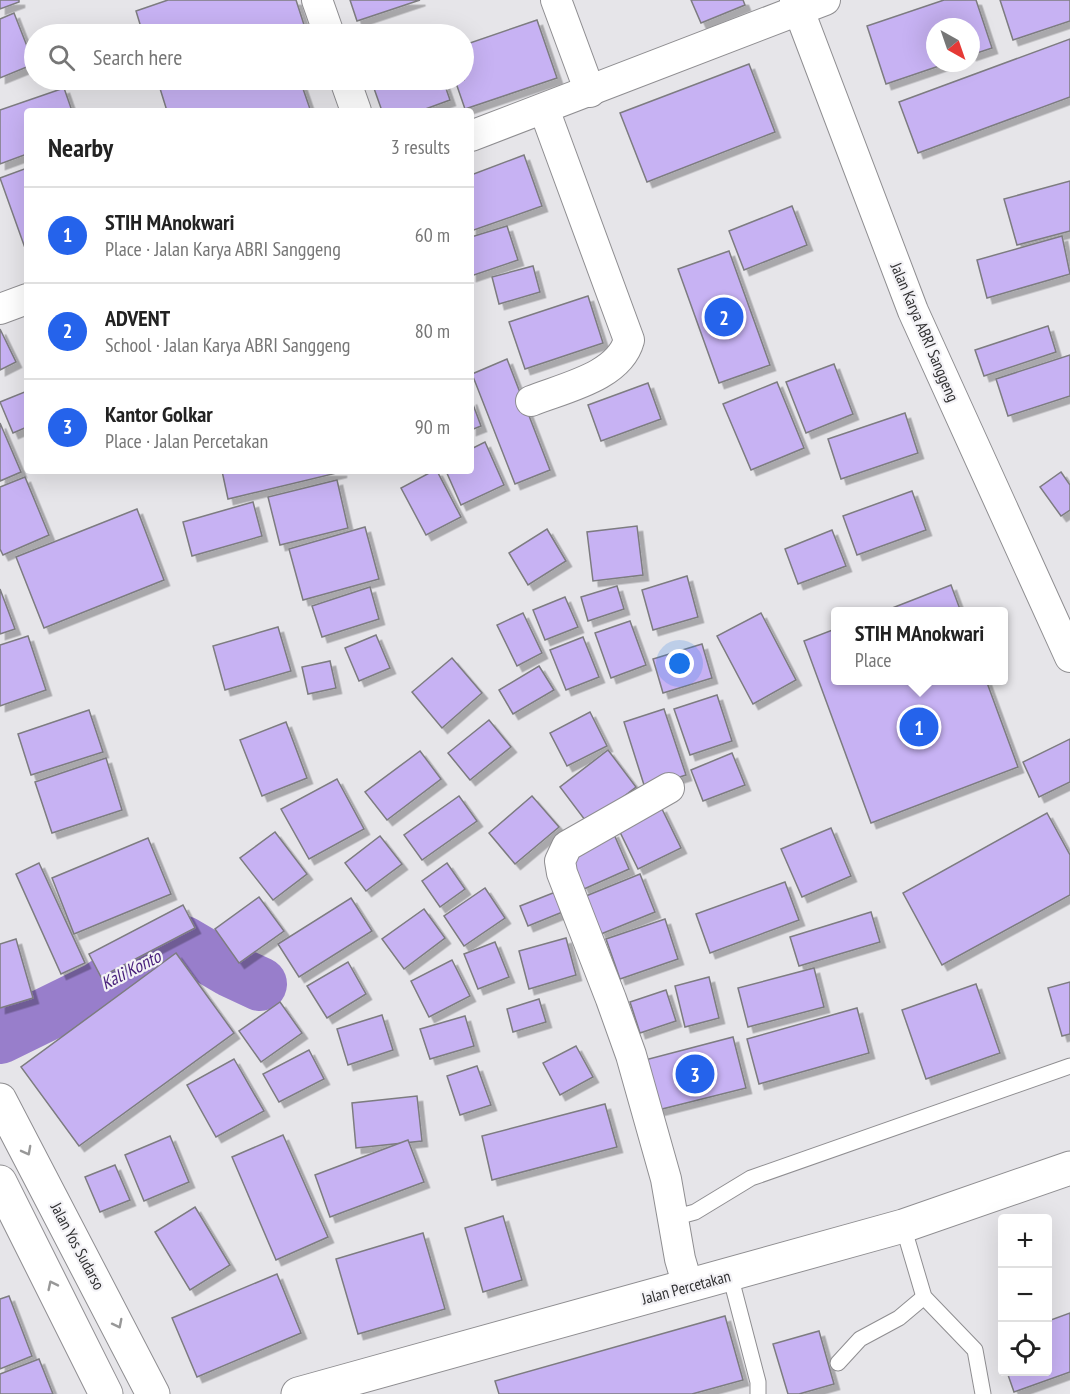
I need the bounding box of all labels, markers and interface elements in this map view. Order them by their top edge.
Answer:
north arrow [926,18,980,72]
search box [24,24,474,90]
icon: search [45,41,78,74]
text: Search here [93,43,182,71]
text: Nearby [48,131,113,164]
text: 3 results [391,134,450,160]
text: STIH MAnokwari [105,208,235,236]
text: 1 [63,222,72,248]
text: 60 m [415,222,450,248]
text: Place · Jalan Karya ABRI Sanggeng [105,236,341,262]
street label: Jalan Karya ABRI Sanggeng [886,259,963,405]
pin: 2 [704,294,744,340]
text: ADVENT [105,304,170,332]
text: 2 [63,318,72,344]
text: 80 m [415,318,450,344]
text: School · Jalan Karya ABRI Sanggeng [105,332,350,358]
text: Kantor Golkar [105,400,213,428]
text: 3 [63,414,72,440]
text: 90 m [415,414,450,440]
text: Place · Jalan Percetakan [105,428,268,454]
popup [831,607,1008,685]
text: STIH MAnokwari [855,619,984,647]
text: Place [855,647,891,673]
your location [665,649,694,678]
pin: 1 [900,704,938,750]
water label: Kali Konto [97,944,166,994]
pin: 3 [676,1052,714,1096]
one-way arrow [20,1145,31,1156]
street label: Jalan Yos Sudarso [46,1198,109,1293]
map controls [998,1214,1052,1376]
button: + [998,1214,1052,1268]
street label: Jalan Percetakan [638,1266,733,1309]
button: − [998,1268,1052,1322]
one-way arrow [48,1281,59,1292]
one-way arrow [111,1318,123,1329]
button: locate [998,1322,1052,1376]

